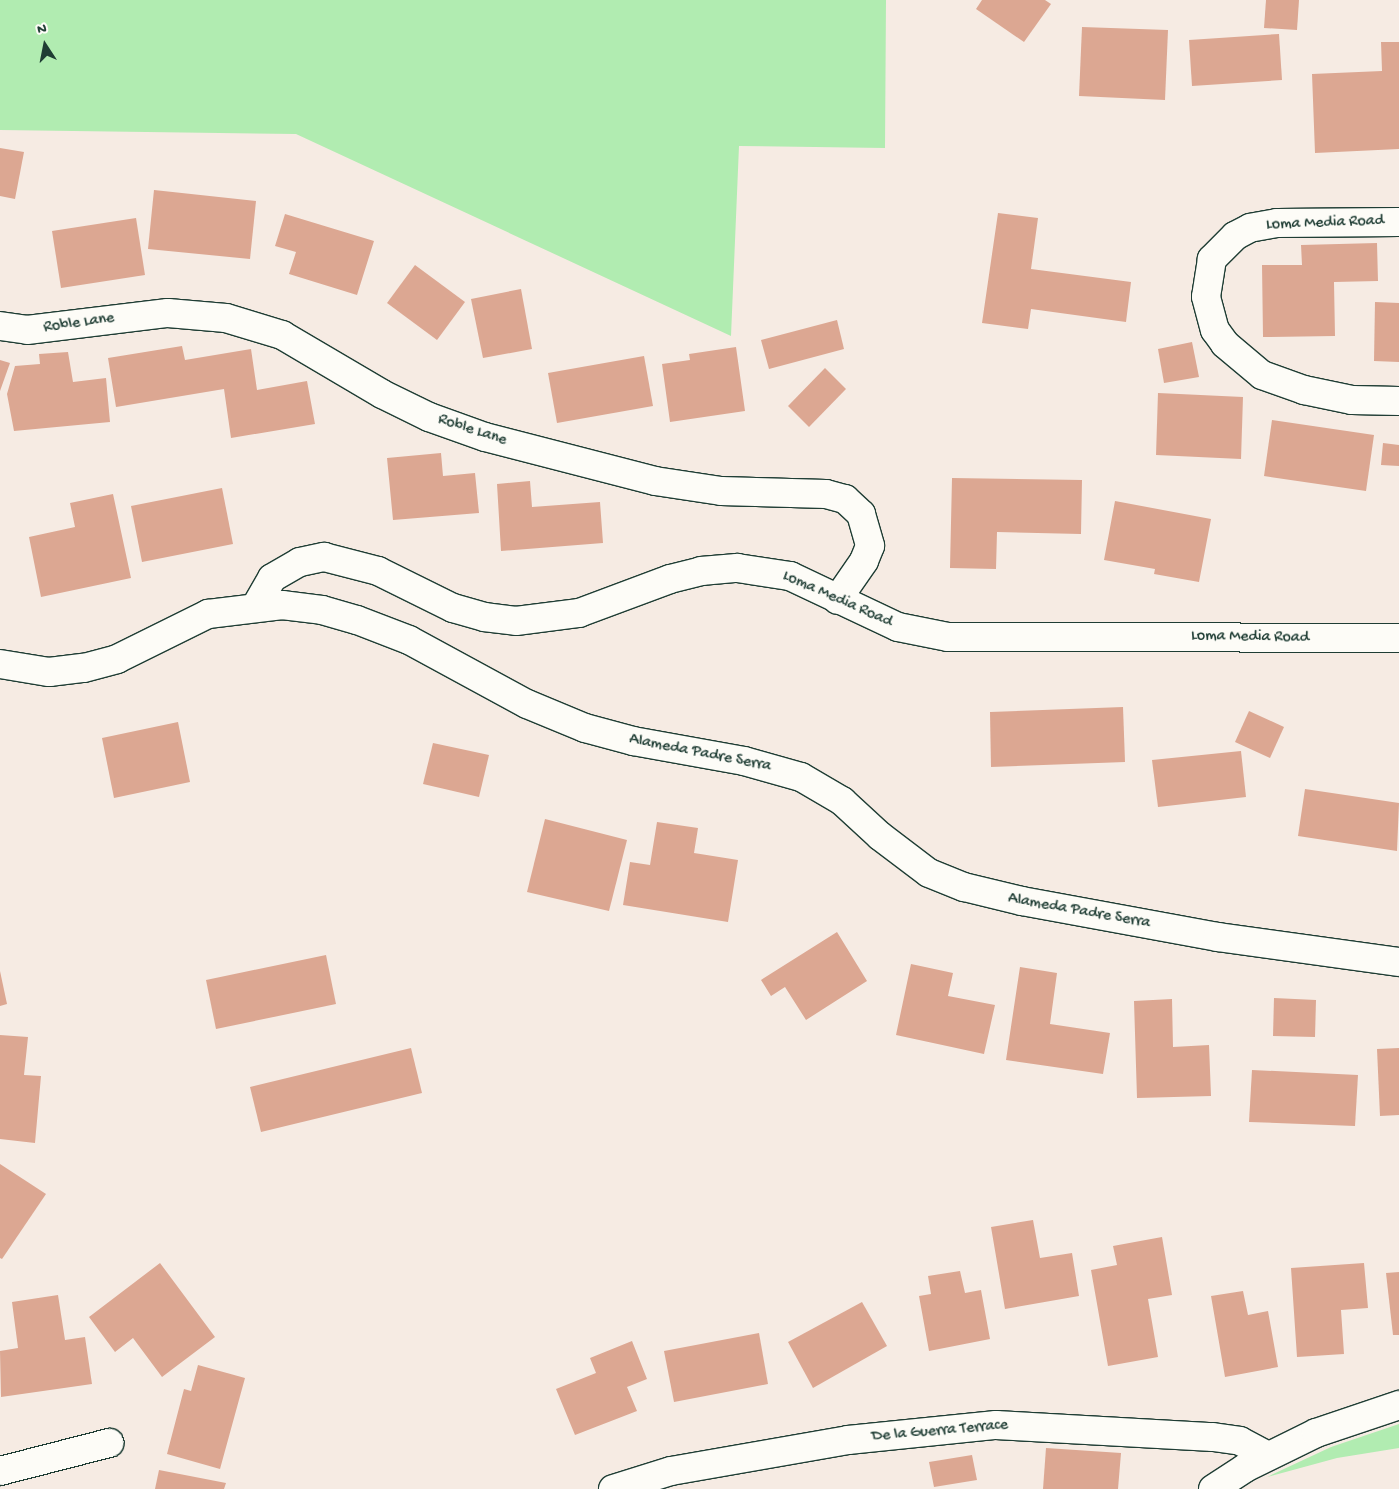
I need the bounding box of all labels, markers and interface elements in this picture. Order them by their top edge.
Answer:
north arrow [20,20,70,70]
text: N [36,21,48,39]
street label: Loma Media Road [1266,212,1384,236]
street label: Roble Lane [42,310,116,338]
street label: Roble Lane [435,411,509,451]
street label: Loma Media Road [779,567,895,633]
street label: Loma Media Road [1191,627,1309,649]
street label: Alameda Padre Serra [627,731,773,777]
street label: Alameda Padre Serra [1006,890,1152,934]
street label: De la Guerra Terrace [871,1416,1009,1448]

